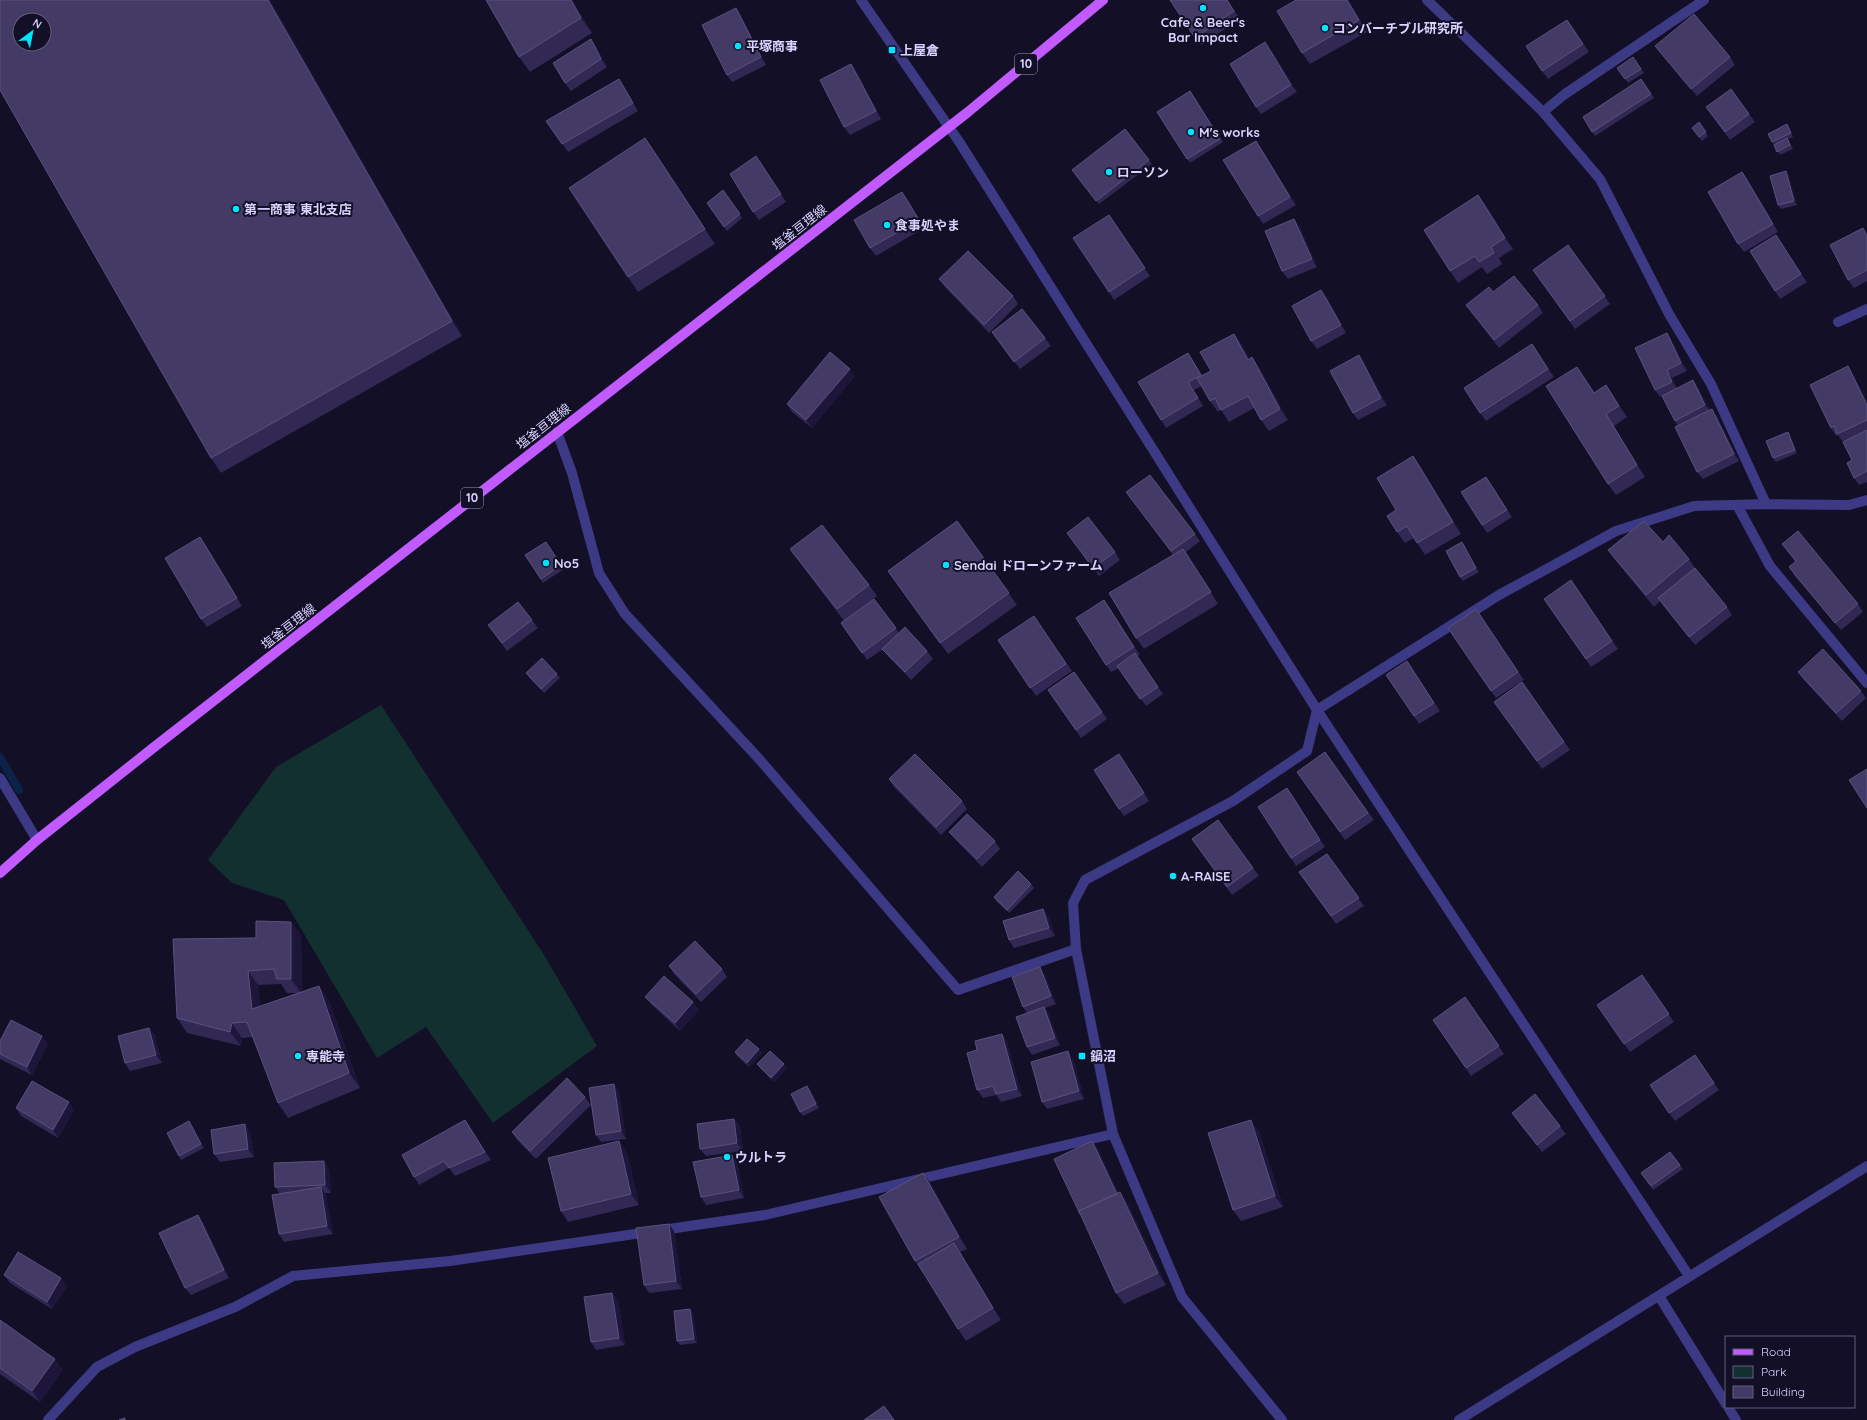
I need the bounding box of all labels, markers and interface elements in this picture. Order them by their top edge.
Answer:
marker: Cafe & Beer's Bar Impact [1198,3,1208,13]
north arrow [12,12,52,52]
place label: Cafe & Beer's Bar Impact [1161,14,1245,45]
text: N [30,15,44,32]
place label: コンバーチブル研究所 [1333,20,1463,36]
marker: コンバーチブル研究所 [1320,23,1330,33]
place label: 平塚商事 [746,38,798,54]
marker: 平塚商事 [733,41,743,51]
place label: 上屋倉 [900,42,939,58]
marker: 上屋倉 [887,45,897,55]
road number: 10 [1015,54,1037,74]
place label: M's works [1199,124,1260,140]
marker: M's works [1186,127,1196,137]
place label: ローソン [1117,164,1169,180]
marker: ローソン [1104,167,1114,177]
place label: 第一商事 東北支店 [244,201,352,217]
street label: 塩釜亘理線 [768,201,830,253]
marker: 第一商事 東北支店 [231,204,241,214]
place label: 食事処やま [895,217,960,233]
marker: 食事処やま [882,220,892,230]
street label: 塩釜亘理線 [512,400,574,452]
road number: 10 [461,488,483,508]
place label: No5 [554,555,579,571]
place label: Sendai ドローンファーム [954,557,1103,573]
marker: No5 [541,558,551,568]
marker: Sendai ドローンファーム [941,560,951,570]
street label: 塩釜亘理線 [257,600,319,652]
place label: A-RAISE [1181,868,1230,884]
marker: A-RAISE [1168,871,1178,881]
place label: 専能寺 [306,1048,345,1064]
place label: 鍋沼 [1090,1048,1116,1064]
marker: 専能寺 [293,1051,303,1061]
marker: 鍋沼 [1077,1051,1087,1061]
place label: ウルトラ [735,1149,787,1165]
marker: ウルトラ [722,1152,732,1162]
legend [1725,1336,1855,1408]
text: Road [1761,1344,1791,1359]
text: Park [1761,1364,1786,1379]
text: Building [1761,1384,1805,1399]

